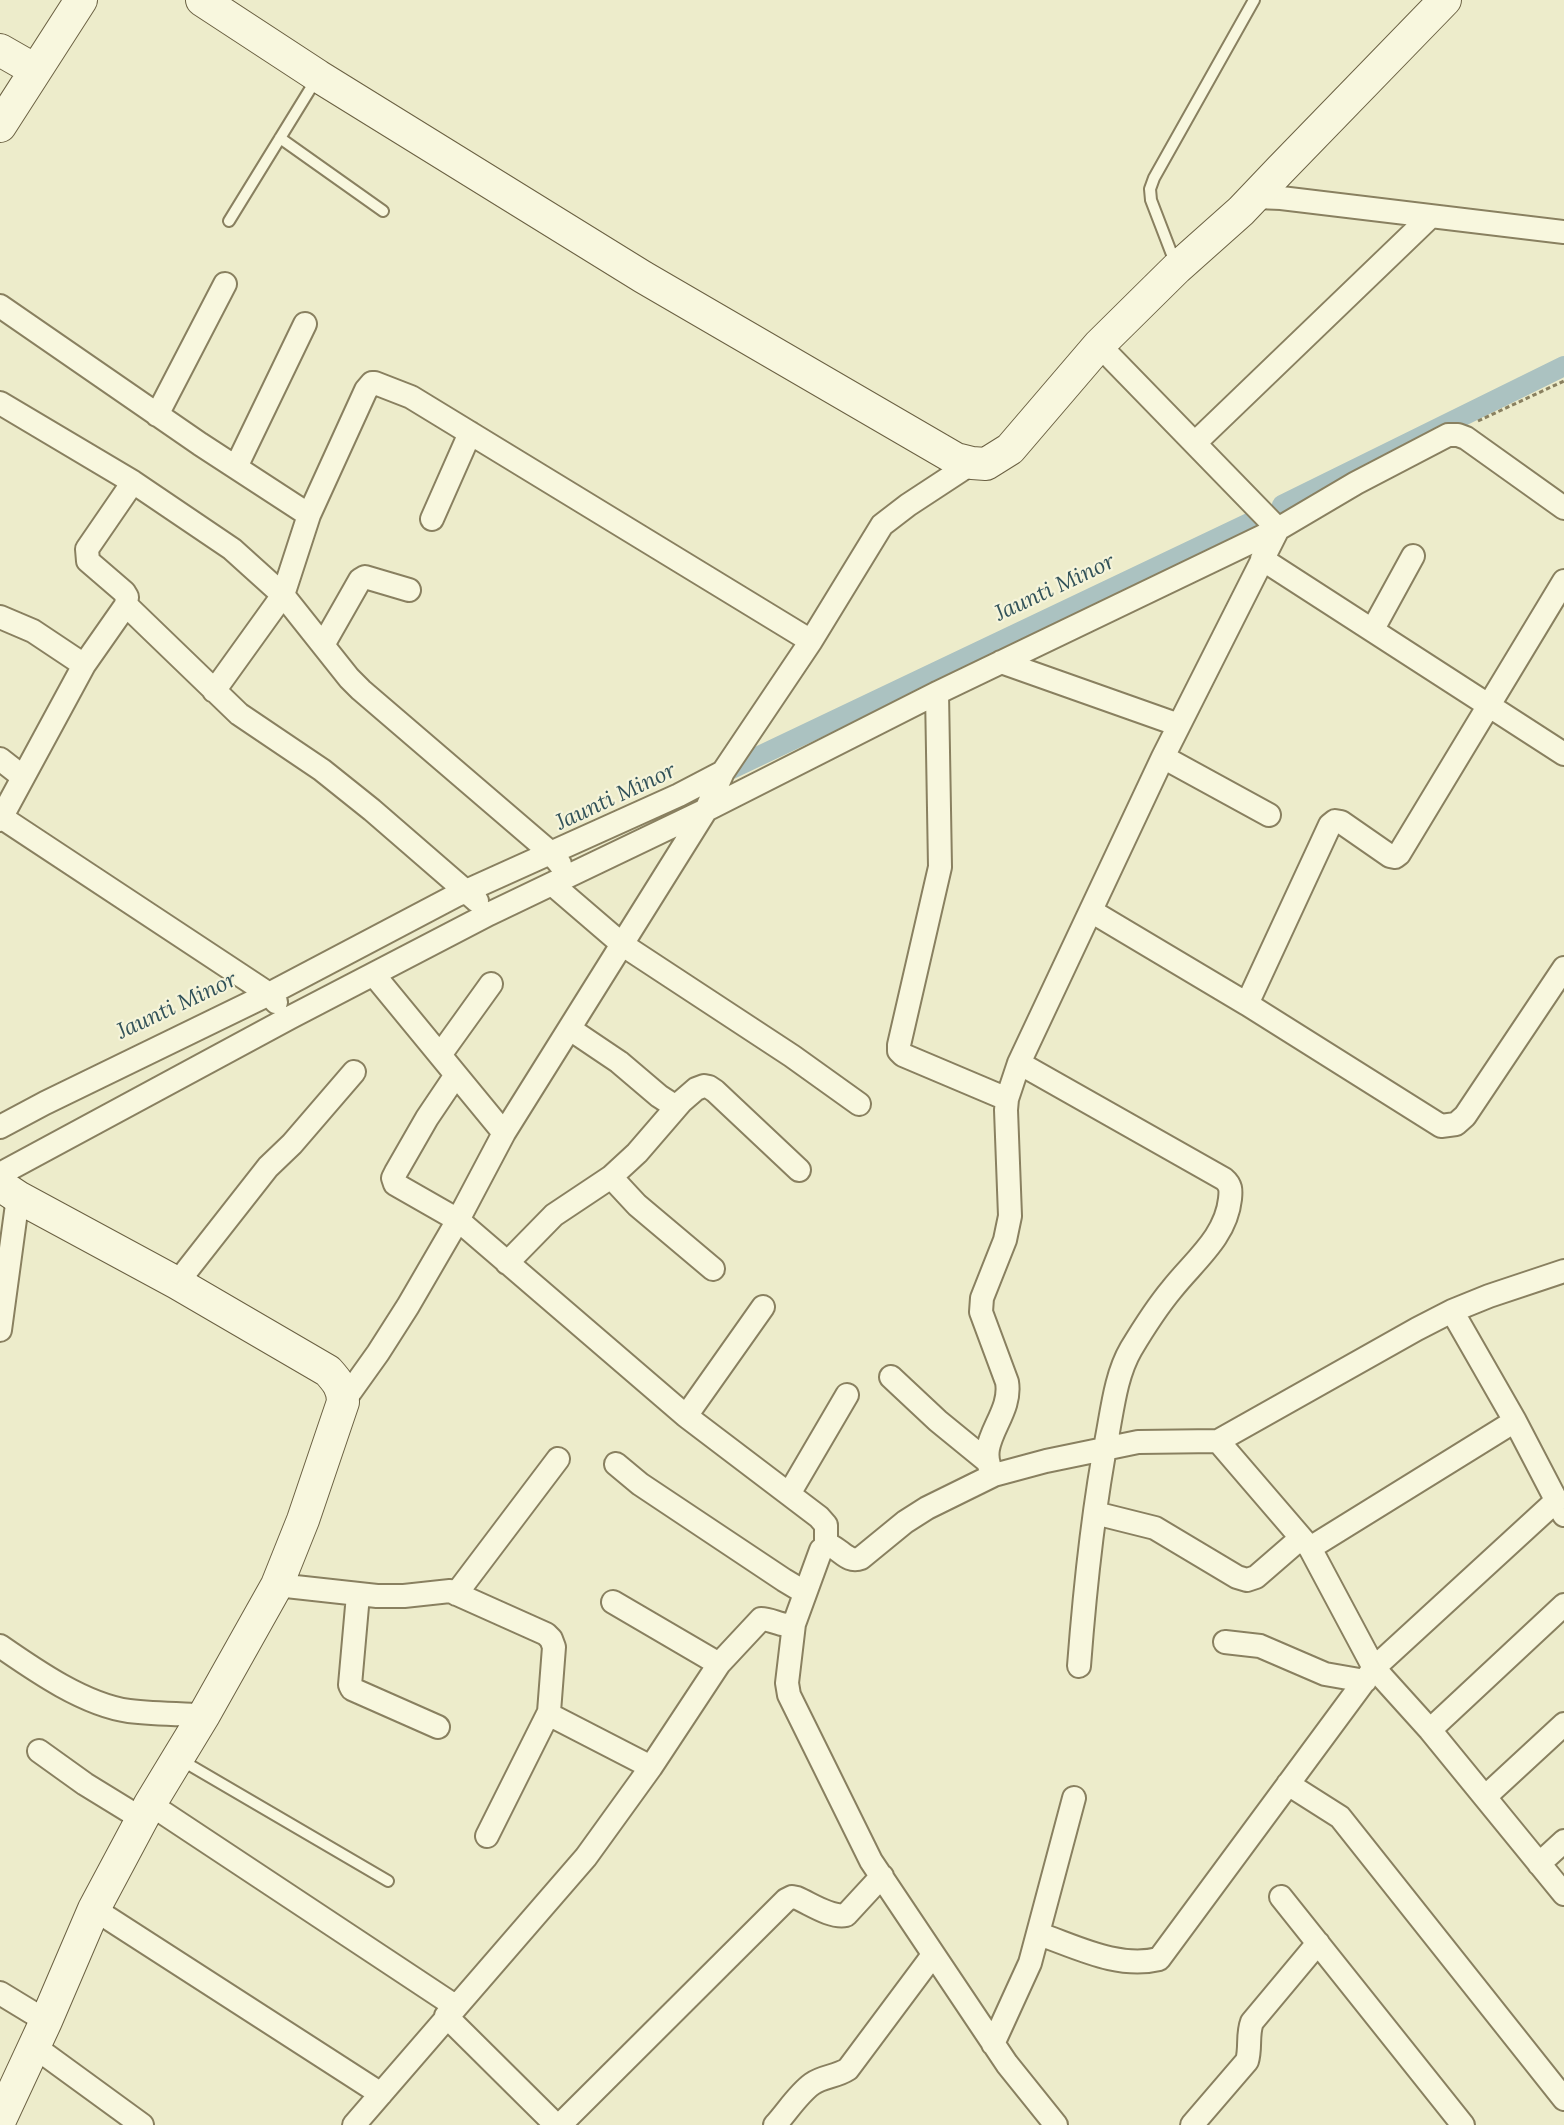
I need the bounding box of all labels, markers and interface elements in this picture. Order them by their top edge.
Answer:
water label: Jaunti Minor [991,549,1119,627]
water label: Jaunti Minor [552,758,680,836]
water label: Jaunti Minor [113,967,241,1045]

